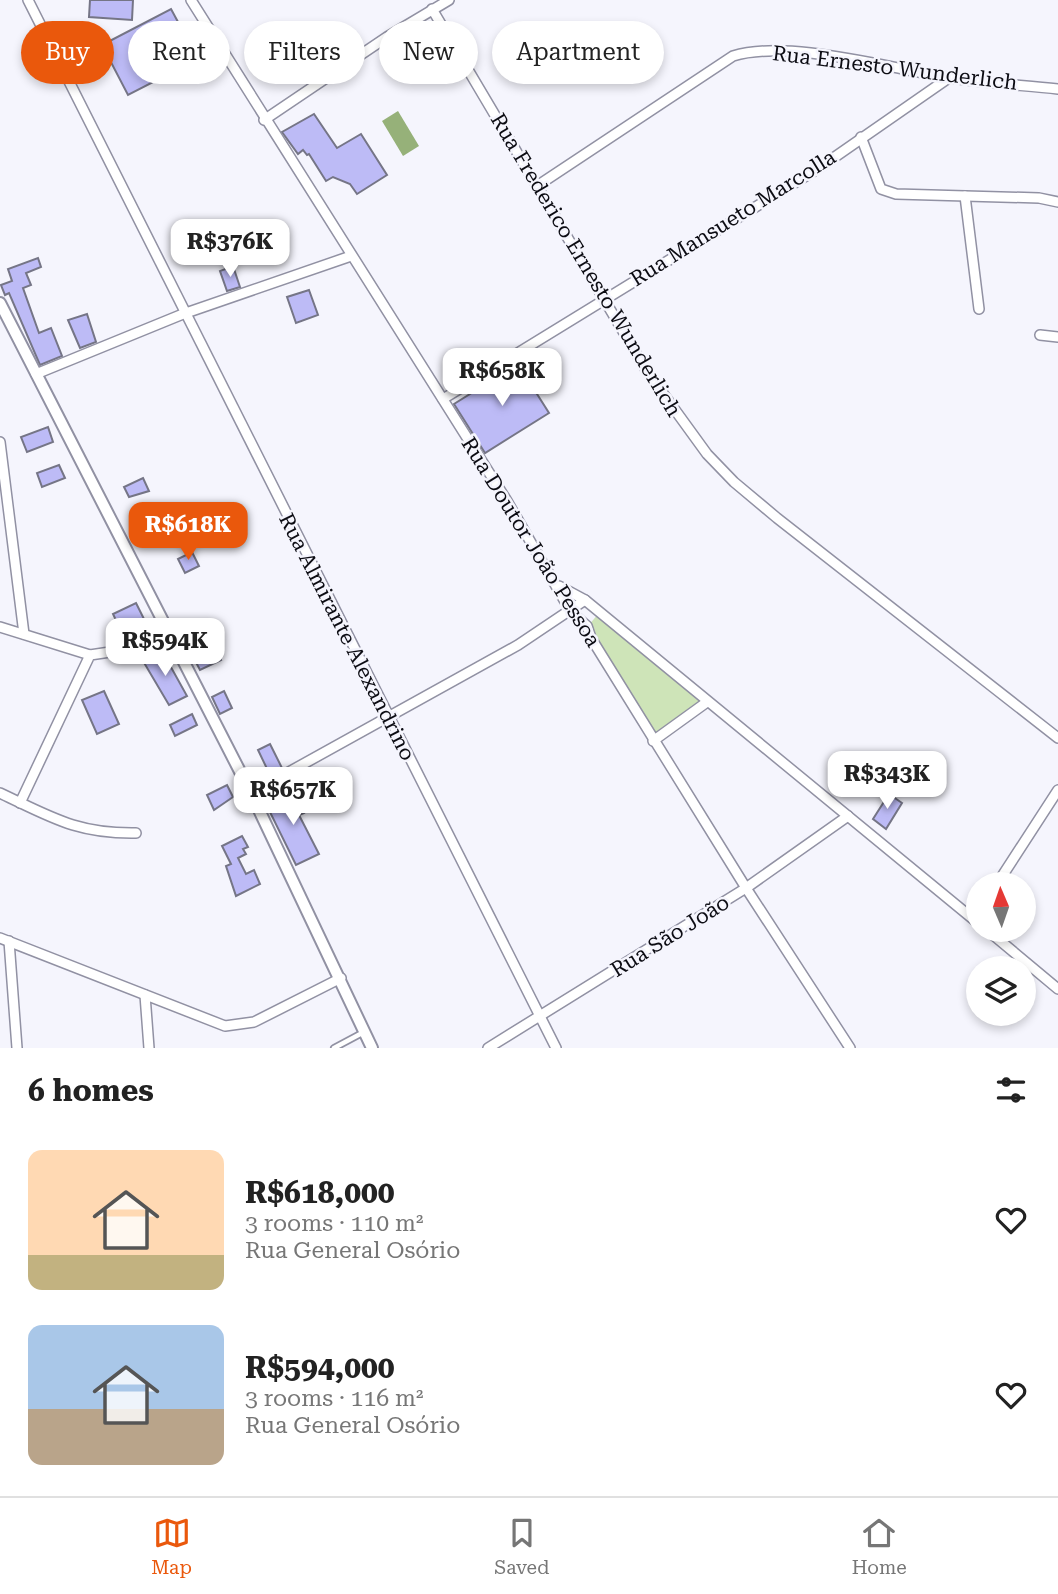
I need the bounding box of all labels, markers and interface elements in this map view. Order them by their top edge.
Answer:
chip: Buy [21,21,114,84]
chip: Rent [128,21,230,84]
chip: Filters [244,21,365,84]
chip: New [379,21,478,84]
chip: Apartment [492,21,664,84]
street label: Rua Ernesto Wunderlich [771,41,1019,95]
street label: Rua Frederico Ernesto Wunderlich [486,109,686,421]
street label: Rua Mansueto Marcolla [626,145,841,291]
pin: R$376K [173,219,287,279]
text: R$376K [187,228,273,255]
pin: R$658K [445,348,559,408]
text: R$658K [459,357,545,384]
street label: Rua Doutor João Pessoa [457,433,606,652]
pin: R$618K [131,503,245,562]
street label: Rua Almirante Alexandrino [274,509,420,765]
text: R$618K [145,511,231,538]
pin: R$594K [108,618,222,678]
text: R$594K [122,627,208,654]
pin: R$343K [830,752,944,811]
text: R$343K [844,760,930,787]
pin: R$657K [236,768,350,827]
text: R$657K [250,776,336,803]
north arrow [966,872,1036,942]
map controls [966,872,1036,1026]
street label: Rua São João [606,890,734,982]
button: layers [966,956,1036,1026]
icon: filters [992,1071,1030,1109]
text: 6 homes [28,1073,154,1108]
text: R$618,000 [245,1175,395,1210]
icon: home [84,1178,168,1262]
icon: heart [992,1201,1030,1239]
text: 3 rooms · 110 m² [245,1210,423,1237]
text: Rua General Osório [245,1237,460,1264]
text: R$594,000 [245,1350,395,1385]
icon: home [84,1353,168,1437]
icon: heart [992,1376,1030,1414]
text: 3 rooms · 116 m² [245,1385,423,1412]
text: Rua General Osório [245,1412,460,1439]
tab: Map [151,1514,192,1579]
tab: Saved [494,1514,549,1579]
tab: Home [852,1514,907,1579]

